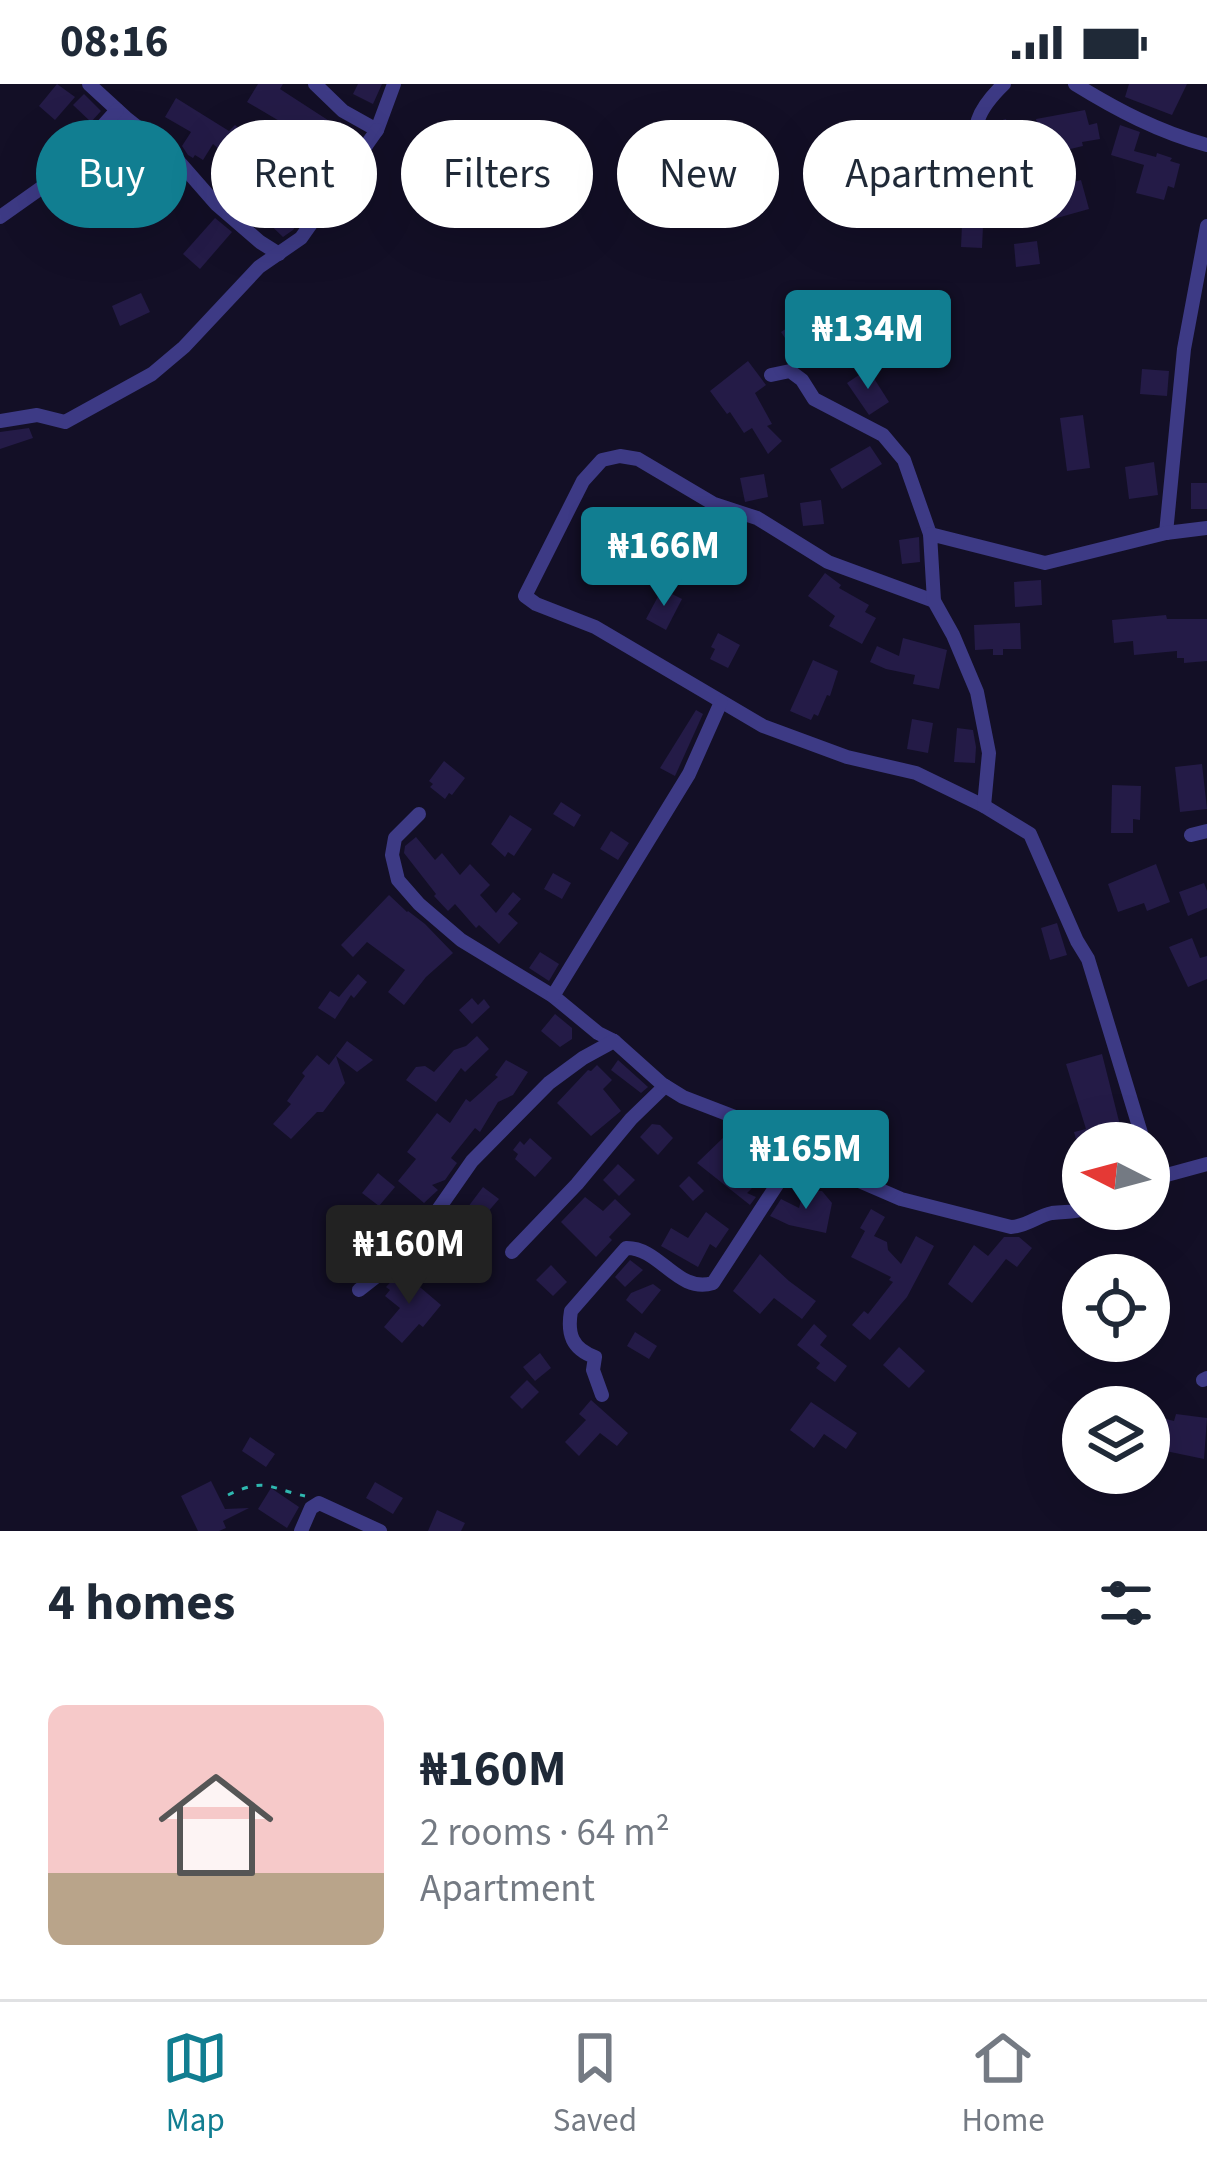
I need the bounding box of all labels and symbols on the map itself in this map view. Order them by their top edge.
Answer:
pin: ₦134M [784,290,952,392]
pin: ₦166M [580,507,748,609]
pin: ₦165M [722,1110,890,1212]
north arrow [1062,1122,1170,1230]
pin: ₦160M [325,1205,493,1307]

